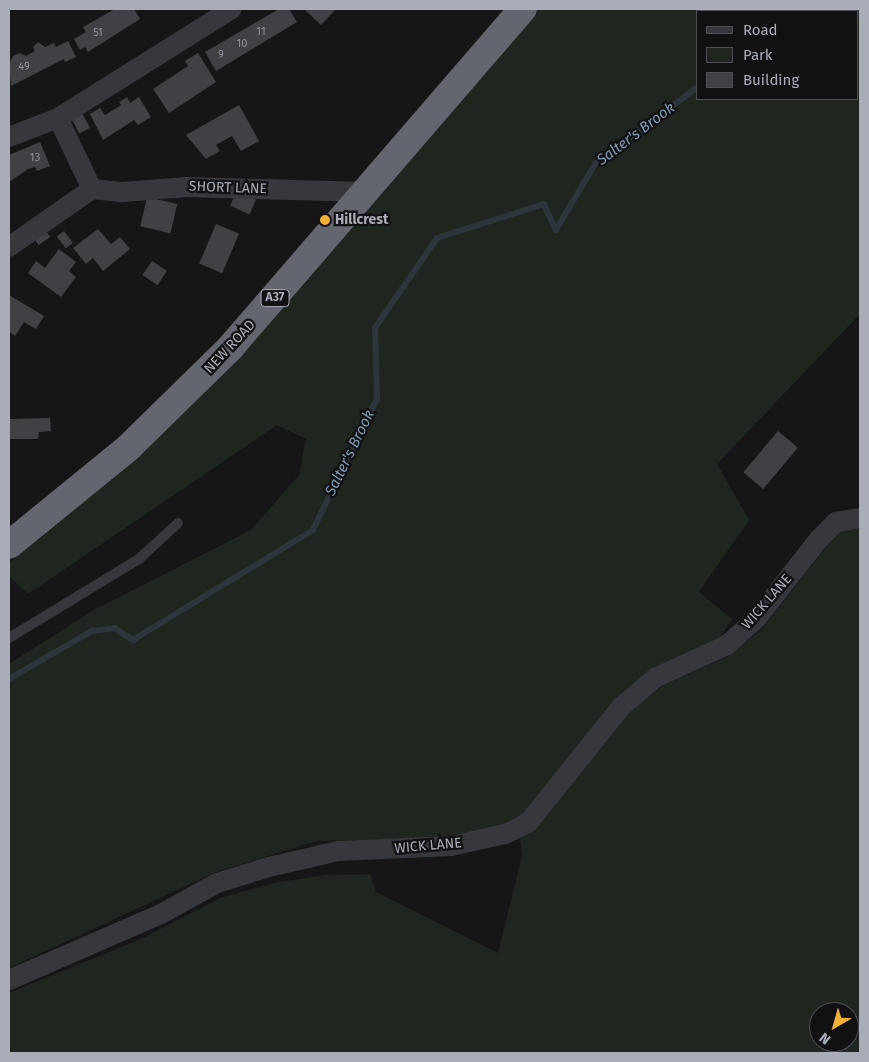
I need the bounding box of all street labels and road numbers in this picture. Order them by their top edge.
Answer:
street label: SHORT LANE [189,178,267,198]
road number: A37 [260,288,290,308]
street label: NEW ROAD [201,317,259,377]
street label: WICK LANE [739,571,795,633]
street label: WICK LANE [394,835,462,857]

